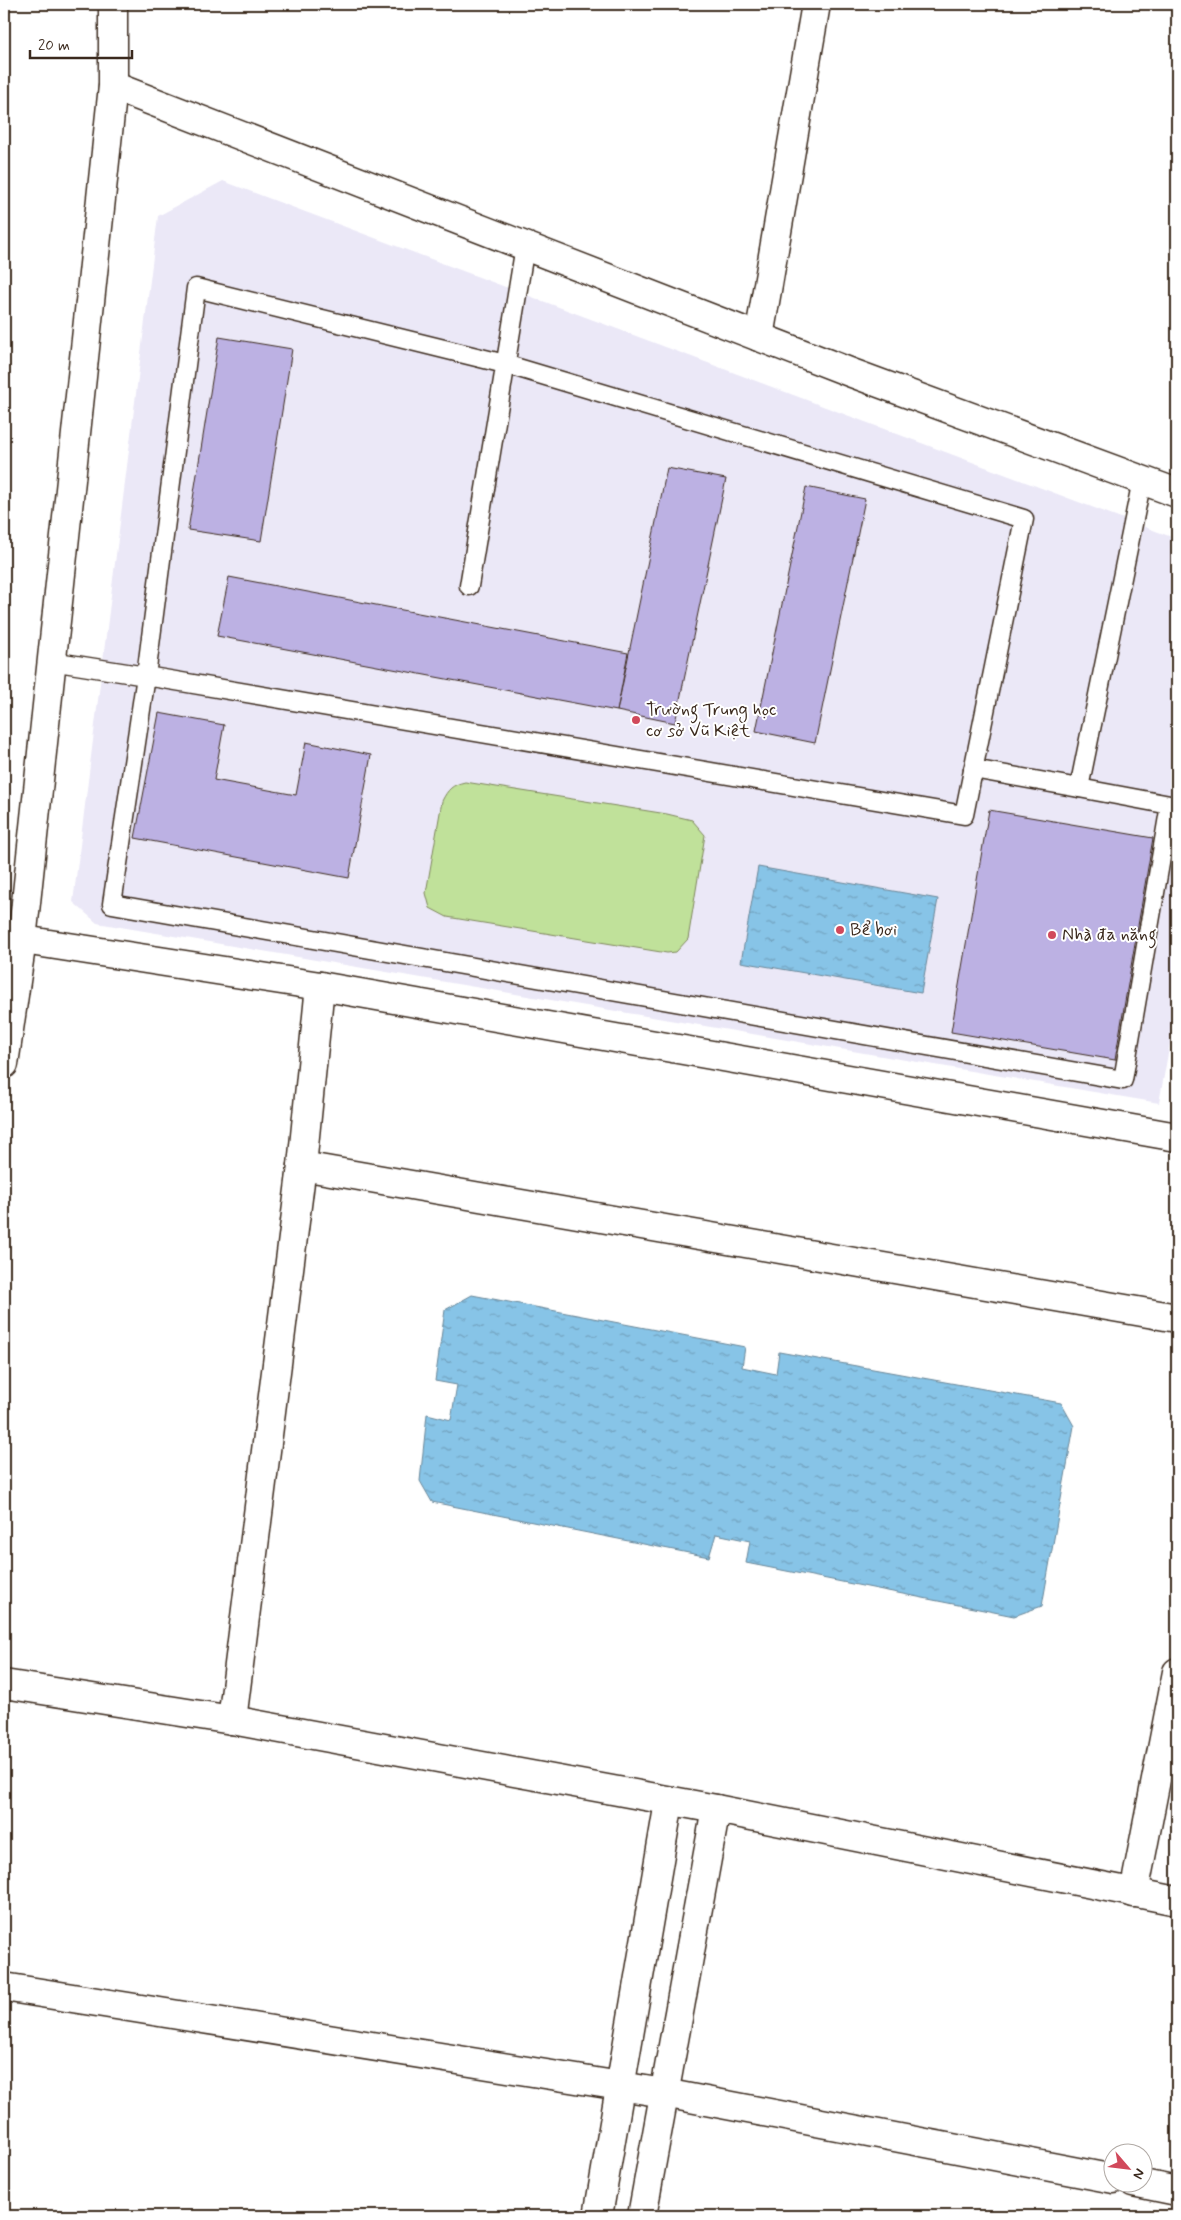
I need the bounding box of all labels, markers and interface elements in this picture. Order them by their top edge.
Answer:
scale bar [30,28,132,60]
text: 20 m [38,36,70,56]
place label: Trường Trung học cơ sở Vũ Kiệt [646,698,776,743]
marker: Trường Trung học cơ sở Vũ Kiệt [630,714,642,726]
place label: Bể bơi [850,918,897,942]
place label: Nhà đa năng [1062,923,1157,949]
marker: Bể bơi [834,924,846,936]
marker: Nhà đa năng [1046,929,1058,941]
north arrow [1104,2142,1154,2192]
text: N [1128,2165,1149,2182]

